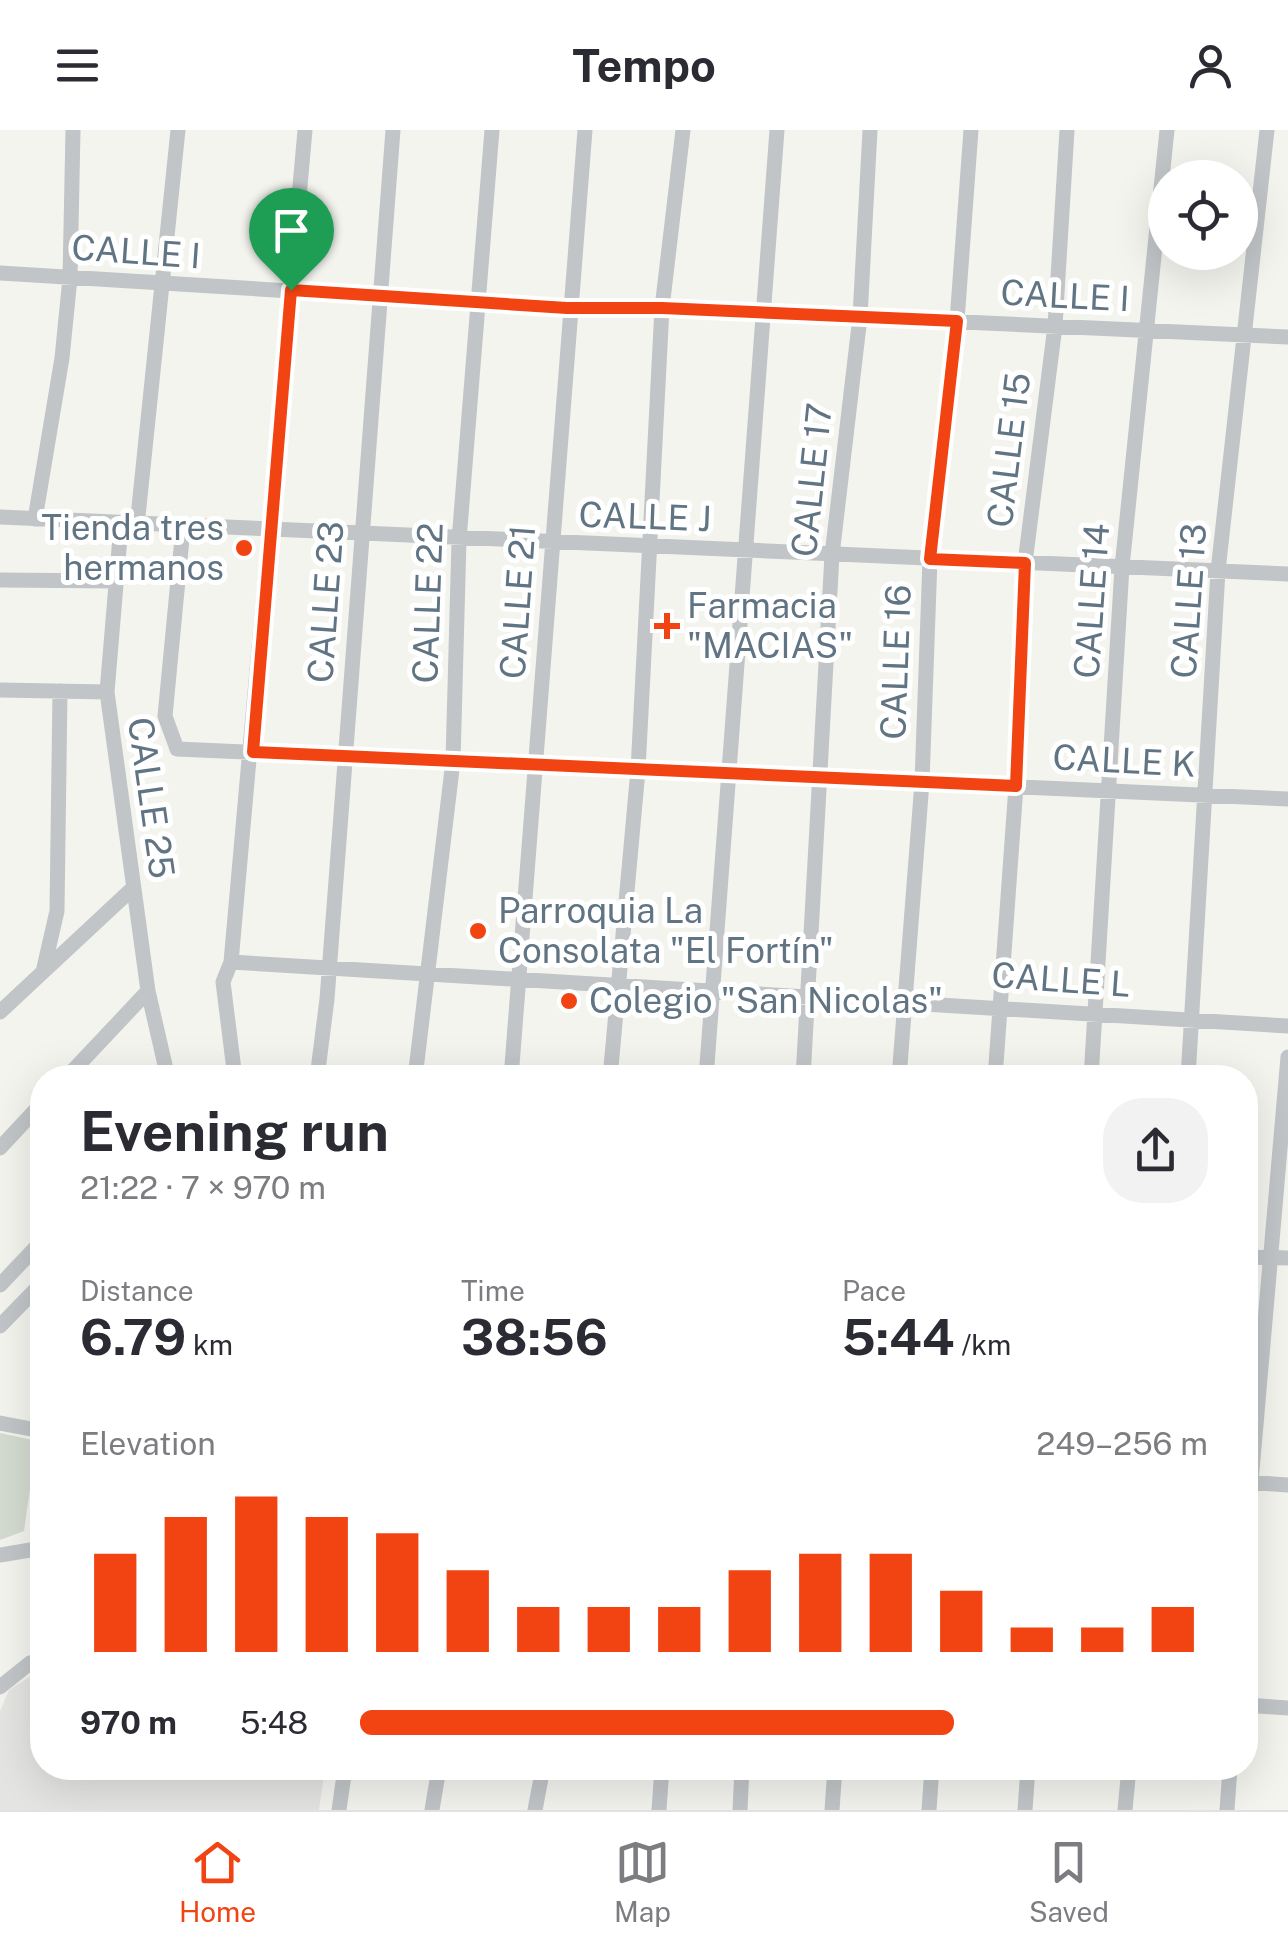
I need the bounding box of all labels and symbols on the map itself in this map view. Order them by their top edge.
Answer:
pin [249,188,334,291]
street label: CALLE I [70,227,202,276]
street label: CALLE I [1000,272,1131,319]
street label: CALLE 15 [979,370,1038,530]
street label: CALLE 17 [783,401,840,559]
street label: CALLE J [578,494,712,539]
place label: Tienda tres hermanos [41,507,224,588]
street label: CALLE 23 [299,520,352,684]
street label: CALLE 22 [404,522,451,684]
street label: CALLE 14 [1066,522,1117,680]
street label: CALLE 13 [1163,522,1214,680]
street label: CALLE 21 [492,524,543,680]
marker: Tienda tres hermanos [233,537,255,559]
street label: CALLE 16 [872,584,919,740]
place label: Farmacia "MACIAS" [687,585,853,666]
marker: Farmacia "MACIAS" [656,615,678,637]
street label: CALLE 25 [120,715,183,881]
street label: CALLE K [1052,736,1197,785]
place label: Parroquia La Consolata "El Fortín" [498,890,834,971]
marker: Parroquia La Consolata "El Fortín" [467,920,489,942]
street label: CALLE L [990,954,1132,1005]
place label: Colegio "San Nicolas" [589,980,943,1021]
marker: Colegio "San Nicolas" [558,990,580,1012]

